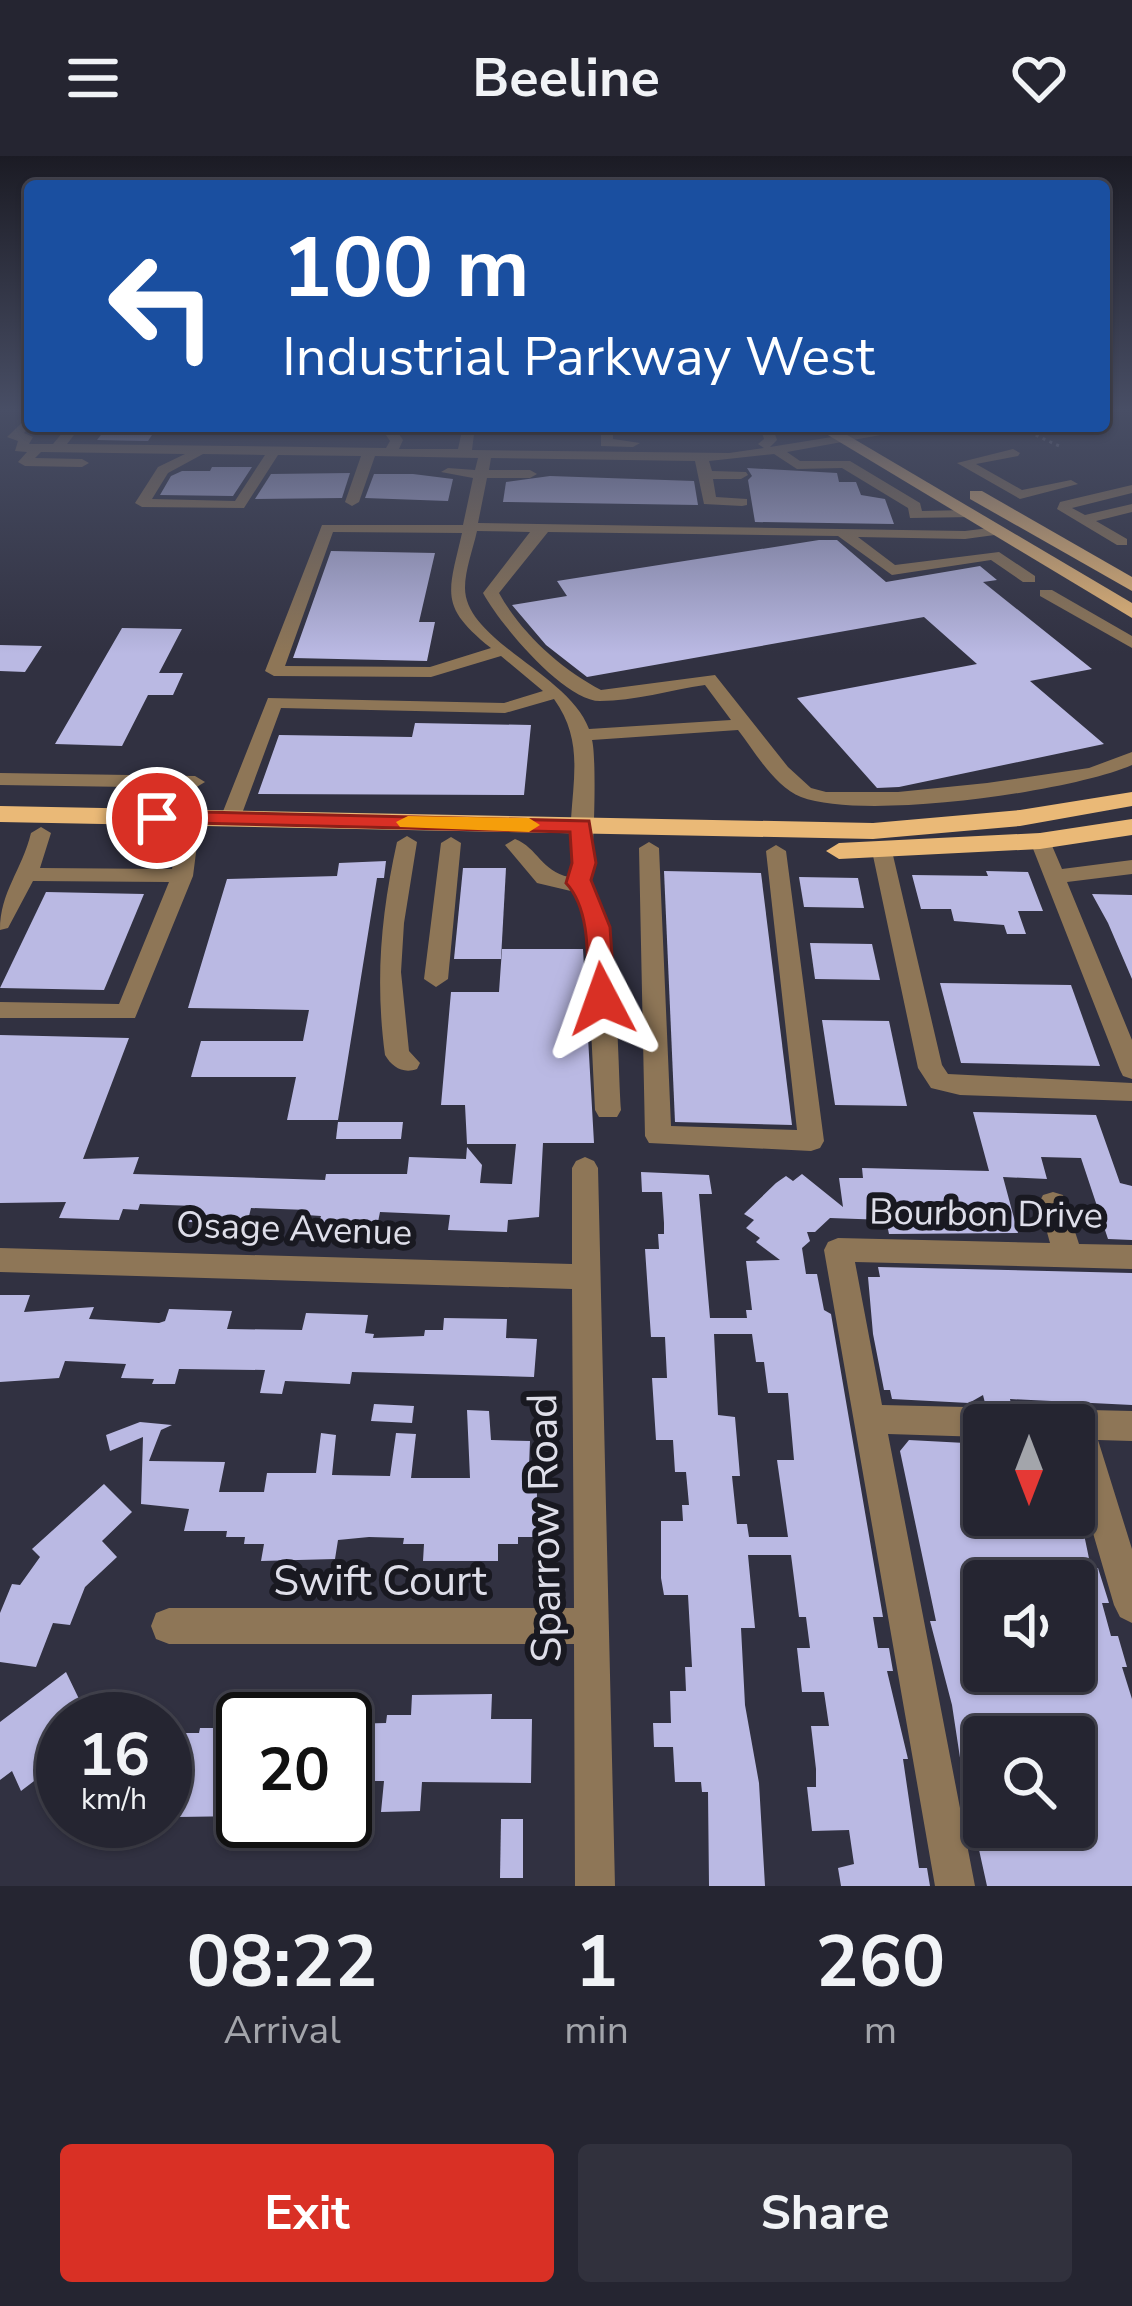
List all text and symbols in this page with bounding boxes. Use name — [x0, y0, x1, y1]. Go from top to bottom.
text: Beeline — [472, 41, 660, 115]
icon: menu — [60, 45, 126, 111]
icon: heart — [1006, 45, 1072, 111]
text: 100 m — [282, 211, 530, 326]
icon: left — [84, 228, 240, 384]
text: Industrial Parkway West — [282, 320, 875, 394]
pin — [106, 767, 208, 869]
icon: arrive — [124, 785, 190, 851]
position arrow — [539, 936, 665, 1062]
street label: Bourbon Drive — [869, 1187, 1103, 1241]
street label: Osage Avenue — [175, 1200, 413, 1258]
street label: Sparrow Road — [514, 1393, 576, 1663]
north arrow — [963, 1404, 1095, 1536]
map controls — [963, 1404, 1095, 1848]
street label: Swift Court — [273, 1553, 487, 1610]
button: sound — [963, 1560, 1095, 1692]
speed limit sign: 20 — [216, 1692, 372, 1848]
text: 16 — [78, 1714, 150, 1796]
button: search — [963, 1716, 1095, 1848]
text: km/h — [81, 1779, 147, 1820]
text: 08:22 — [187, 1913, 377, 2011]
text: 1 — [575, 1913, 618, 2011]
text: 260 — [816, 1913, 945, 2011]
text: Arrival — [223, 2004, 341, 2057]
text: min — [564, 2004, 629, 2057]
text: m — [864, 2004, 897, 2057]
button: Exit — [60, 2144, 554, 2282]
button: Share — [578, 2144, 1072, 2282]

